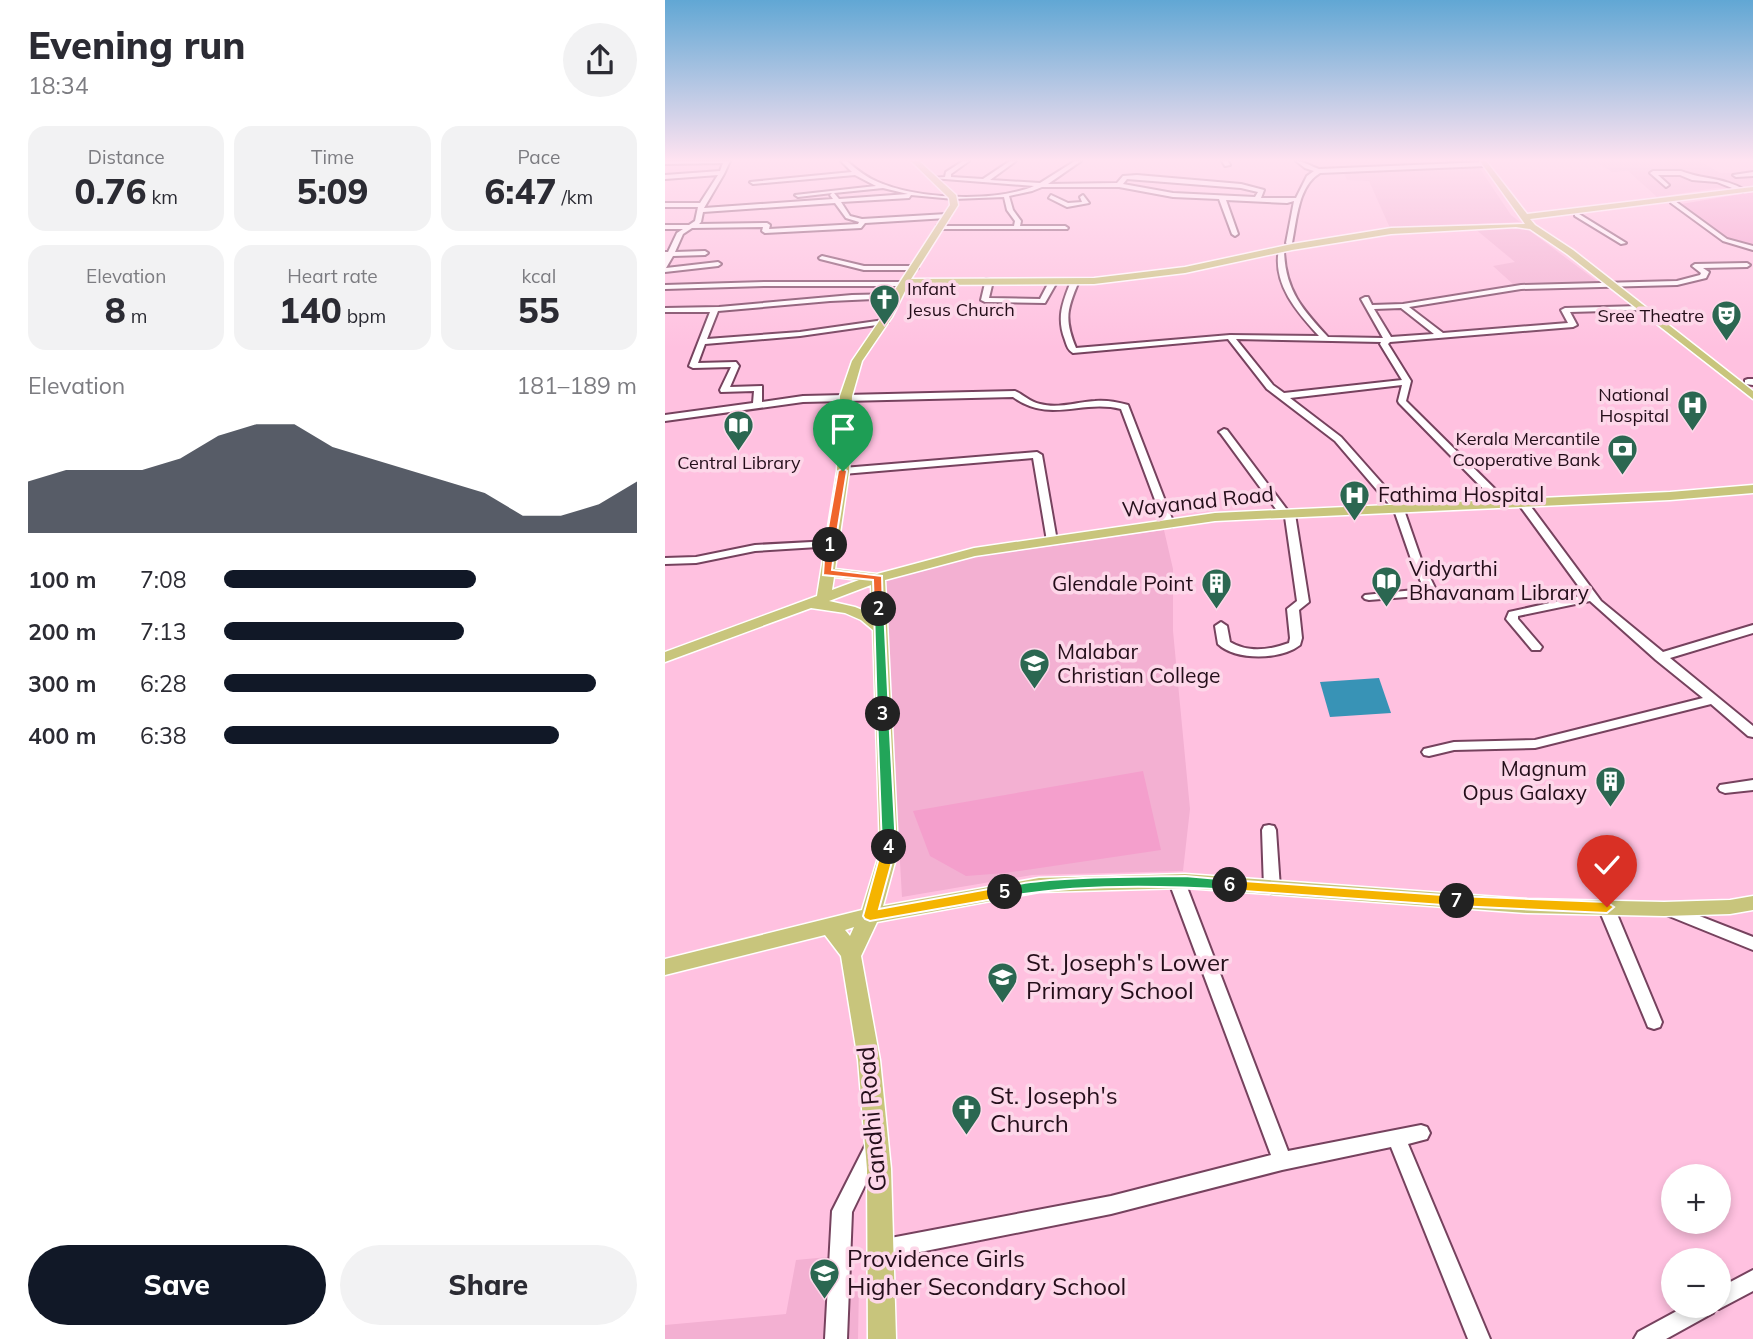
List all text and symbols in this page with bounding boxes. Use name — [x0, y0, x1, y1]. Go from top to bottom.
text: Evening run — [28, 21, 246, 69]
button: share — [563, 23, 637, 97]
text: 18:34 — [28, 71, 88, 100]
text: Distance — [88, 145, 165, 169]
text: Time — [311, 145, 354, 169]
text: Pace — [517, 145, 560, 169]
text: 0.76 — [74, 169, 147, 213]
text: 5:09 — [296, 169, 369, 213]
text: 6:47 — [484, 169, 556, 213]
text: km — [147, 185, 178, 209]
text: /km — [556, 185, 593, 209]
text: Elevation — [86, 264, 166, 288]
text: Heart rate — [287, 264, 378, 288]
text: kcal — [521, 264, 556, 288]
place label: Infant Jesus Church — [907, 277, 1015, 321]
church icon: Infant Jesus Church — [867, 282, 901, 326]
text: 8 — [105, 288, 126, 332]
text: 140 — [279, 288, 342, 332]
text: 55 — [518, 288, 560, 332]
theatre icon: Sree Theatre — [1710, 299, 1744, 343]
text: m — [126, 304, 148, 328]
text: bpm — [342, 304, 386, 328]
place label: Sree Theatre — [1598, 304, 1704, 327]
text: Elevation — [28, 371, 125, 400]
text: 181–189 m — [516, 371, 637, 400]
place label: National Hospital — [1598, 383, 1669, 427]
hospital icon: National Hospital — [1675, 388, 1709, 432]
pin — [813, 399, 873, 471]
library icon: Central Library — [722, 408, 756, 452]
icon: arrive — [824, 410, 862, 448]
place label: Kerala Mercantile Cooperative Bank — [1453, 427, 1601, 471]
bank icon: Kerala Mercantile Cooperative Bank — [1606, 432, 1640, 476]
place label: Central Library — [677, 451, 801, 474]
hospital icon: Fathima Hospital — [1338, 478, 1372, 522]
street label: Wayanad Road — [1121, 480, 1275, 522]
place label: Fathima Hospital — [1378, 481, 1544, 507]
pin: 1 — [813, 528, 847, 562]
text: 1 — [824, 532, 835, 556]
place label: Vidyarthi Bhavanam Library — [1409, 555, 1589, 605]
library icon: Vidyarthi Bhavanam Library — [1369, 564, 1403, 608]
text: 100 m — [28, 565, 96, 594]
text: 7:08 — [140, 565, 187, 594]
building icon: Glendale Point — [1199, 567, 1233, 611]
place label: Glendale Point — [1052, 570, 1193, 596]
pin: 2 — [861, 592, 897, 626]
text: 2 — [873, 596, 884, 620]
text: 200 m — [28, 617, 96, 646]
text: 7:13 — [140, 617, 187, 646]
place label: Malabar Christian College — [1057, 638, 1220, 688]
school or university icon: Malabar Christian College — [1017, 647, 1051, 691]
text: 300 m — [28, 669, 96, 698]
text: 6:28 — [140, 669, 187, 698]
pin: 3 — [865, 696, 900, 732]
text: 3 — [877, 701, 888, 725]
text: 400 m — [28, 721, 96, 750]
text: 6:38 — [140, 721, 187, 750]
place label: Magnum Opus Galaxy — [1462, 755, 1587, 805]
building icon: Magnum Opus Galaxy — [1593, 764, 1627, 808]
pin: 4 — [871, 830, 907, 864]
text: 4 — [883, 834, 894, 858]
pin — [1577, 835, 1637, 907]
icon: check — [1588, 846, 1626, 884]
pin: 6 — [1213, 868, 1247, 903]
text: 6 — [1224, 872, 1235, 896]
pin: 5 — [987, 874, 1023, 910]
text: 5 — [999, 879, 1010, 903]
pin: 7 — [1439, 884, 1475, 918]
text: 7 — [1451, 888, 1462, 912]
place label: St. Joseph's Lower Primary School — [1026, 947, 1229, 1005]
school or university icon: St. Joseph's Lower Primary School — [986, 960, 1020, 1004]
street label: Gandhi Road — [850, 1045, 892, 1193]
place label: St. Joseph's Church — [990, 1080, 1118, 1138]
church icon: St. Joseph's Church — [950, 1093, 984, 1137]
map controls — [1661, 1164, 1731, 1318]
button: + — [1661, 1164, 1731, 1234]
place label: Providence Girls Higher Secondary School — [847, 1243, 1126, 1301]
button: Save — [28, 1245, 326, 1325]
button: Share — [340, 1245, 637, 1325]
button: − — [1661, 1248, 1731, 1318]
school or university icon: Providence Girls Higher Secondary School — [807, 1256, 841, 1300]

